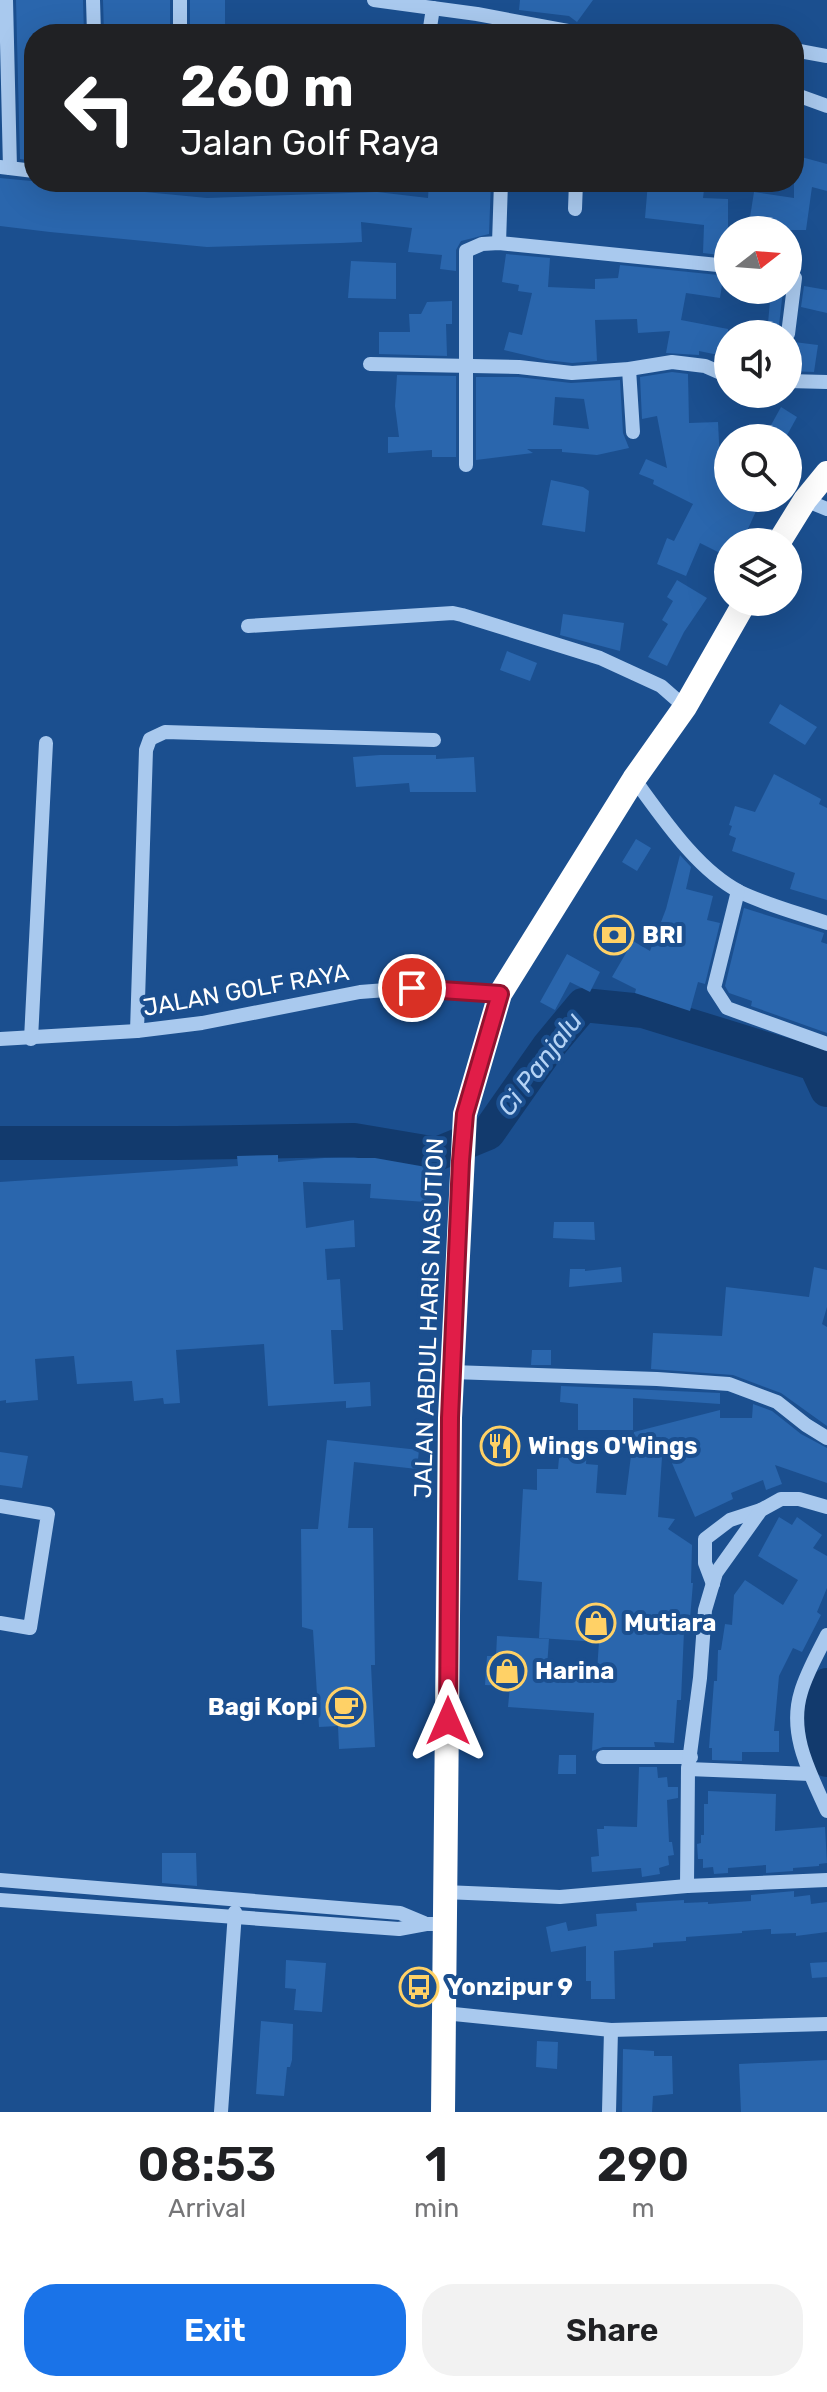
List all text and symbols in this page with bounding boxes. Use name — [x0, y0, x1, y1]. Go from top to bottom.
text: 260 m — [180, 54, 354, 120]
icon: left — [48, 56, 152, 160]
text: Jalan Golf Raya — [180, 121, 440, 164]
north arrow — [714, 216, 802, 304]
map controls — [714, 216, 802, 616]
button: sound — [714, 320, 802, 408]
button: search — [714, 424, 802, 512]
button: layers — [714, 528, 802, 616]
bank icon: BRI — [593, 914, 635, 956]
place label: BRI — [642, 921, 683, 949]
pin — [378, 954, 446, 1022]
street label: JALAN GOLF RAYA — [141, 958, 351, 1022]
icon: arrive — [390, 966, 434, 1010]
water label: Ci Panjalu — [491, 1006, 589, 1122]
street label: JALAN ABDUL HARIS NASUTION — [409, 1137, 449, 1499]
restaurant icon: Wings O'Wings — [479, 1425, 521, 1467]
place label: Wings O'Wings — [528, 1432, 698, 1460]
shop icon: Mutiara — [575, 1602, 617, 1644]
place label: Mutiara — [624, 1609, 716, 1637]
shop icon: Harina — [486, 1650, 528, 1692]
place label: Harina — [535, 1657, 614, 1685]
position arrow — [406, 1679, 490, 1763]
cafe icon: Bagi Kopi — [325, 1686, 367, 1728]
place label: Bagi Kopi — [208, 1693, 318, 1721]
bus stop icon: Yonzipur 9 — [398, 1966, 440, 2008]
place label: Yonzipur 9 — [447, 1973, 573, 2001]
text: 08:53 — [138, 2136, 276, 2193]
text: 1 — [425, 2136, 448, 2193]
text: 290 — [597, 2136, 689, 2193]
text: Arrival — [168, 2193, 246, 2224]
text: min — [414, 2193, 459, 2224]
text: m — [632, 2193, 655, 2224]
button: Exit — [24, 2284, 406, 2376]
button: Share — [422, 2284, 803, 2376]

